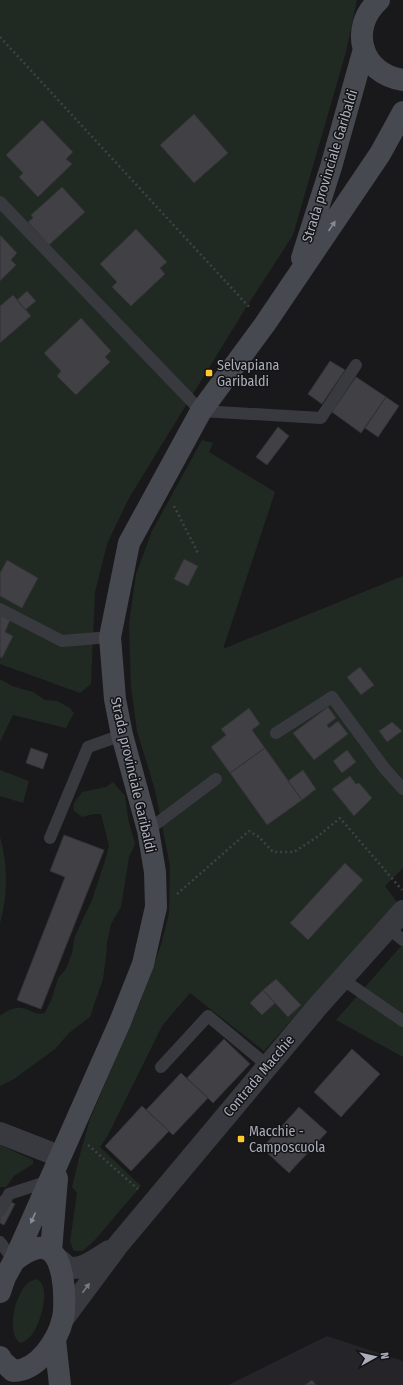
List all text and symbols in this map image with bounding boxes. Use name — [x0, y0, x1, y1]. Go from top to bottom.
street label: Strada provinciale Garibaldi — [299, 88, 361, 244]
one-way arrow — [328, 221, 336, 231]
place label: Selvapiana Garibaldi — [217, 357, 280, 390]
marker: Selvapiana Garibaldi — [204, 368, 214, 378]
street label: Strada provinciale Garibaldi — [107, 696, 159, 854]
street label: Contrada Macchie — [220, 1032, 298, 1120]
place label: Macchie - Camposcuola — [249, 1123, 326, 1156]
marker: Macchie - Camposcuola — [236, 1134, 246, 1144]
one-way arrow — [30, 1212, 36, 1224]
one-way arrow — [82, 1282, 90, 1293]
north arrow — [355, 1337, 395, 1377]
text: N — [378, 1352, 391, 1360]

